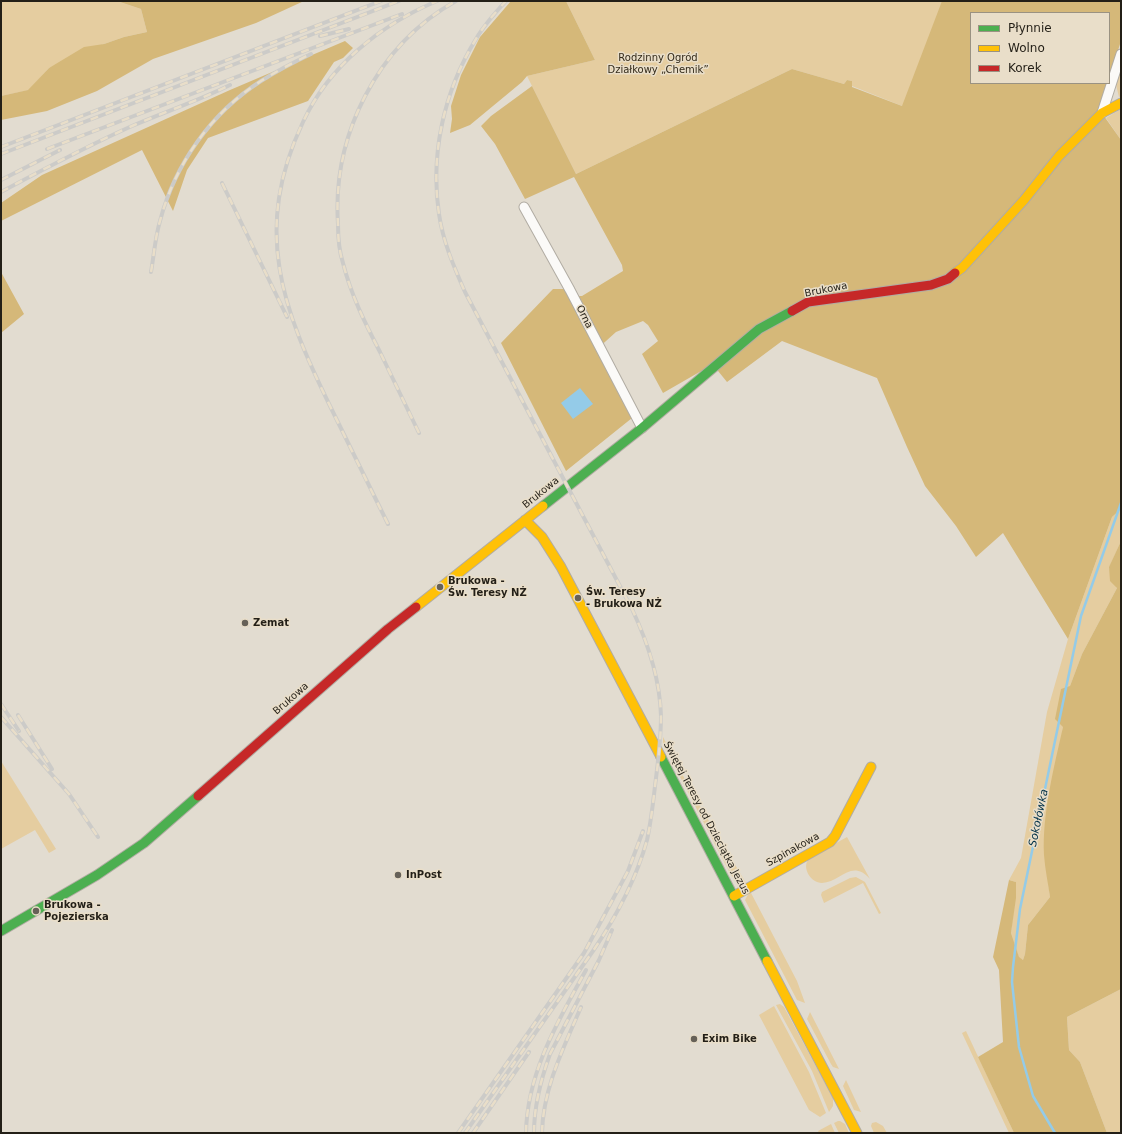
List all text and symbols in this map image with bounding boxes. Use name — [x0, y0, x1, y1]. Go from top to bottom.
legend — [970, 12, 1110, 84]
text: Płynnie — [1008, 21, 1052, 35]
text: Wolno — [1008, 41, 1045, 55]
park label: Rodzinny Ogród Działkowy „Chemik” — [607, 52, 709, 76]
text: Korek — [1008, 61, 1042, 75]
street label: Brukowa — [804, 280, 848, 300]
street label: Orna — [573, 303, 595, 331]
street label: Brukowa — [520, 475, 562, 511]
place label: Brukowa - Św. Teresy NŻ — [448, 575, 527, 598]
marker: Brukowa - Św. Teresy NŻ — [435, 582, 445, 592]
place label: Św. Teresy - Brukowa NŻ — [586, 586, 662, 610]
marker: Św. Teresy - Brukowa NŻ — [573, 593, 583, 603]
place label: Zemat — [253, 617, 289, 629]
marker: Zemat — [240, 618, 250, 628]
street label: Brukowa — [271, 680, 311, 718]
street label: Świętej Teresy od Dzieciątka Jezus — [661, 740, 751, 896]
water label: Sokołówka — [1026, 788, 1052, 848]
street label: Szpinakowa — [764, 830, 822, 870]
place label: InPost — [406, 869, 442, 881]
marker: InPost — [393, 870, 403, 880]
place label: Brukowa - Pojezierska — [44, 899, 109, 922]
marker: Brukowa - Pojezierska — [31, 906, 41, 916]
place label: Exim Bike — [702, 1033, 757, 1045]
marker: Exim Bike — [689, 1034, 699, 1044]

